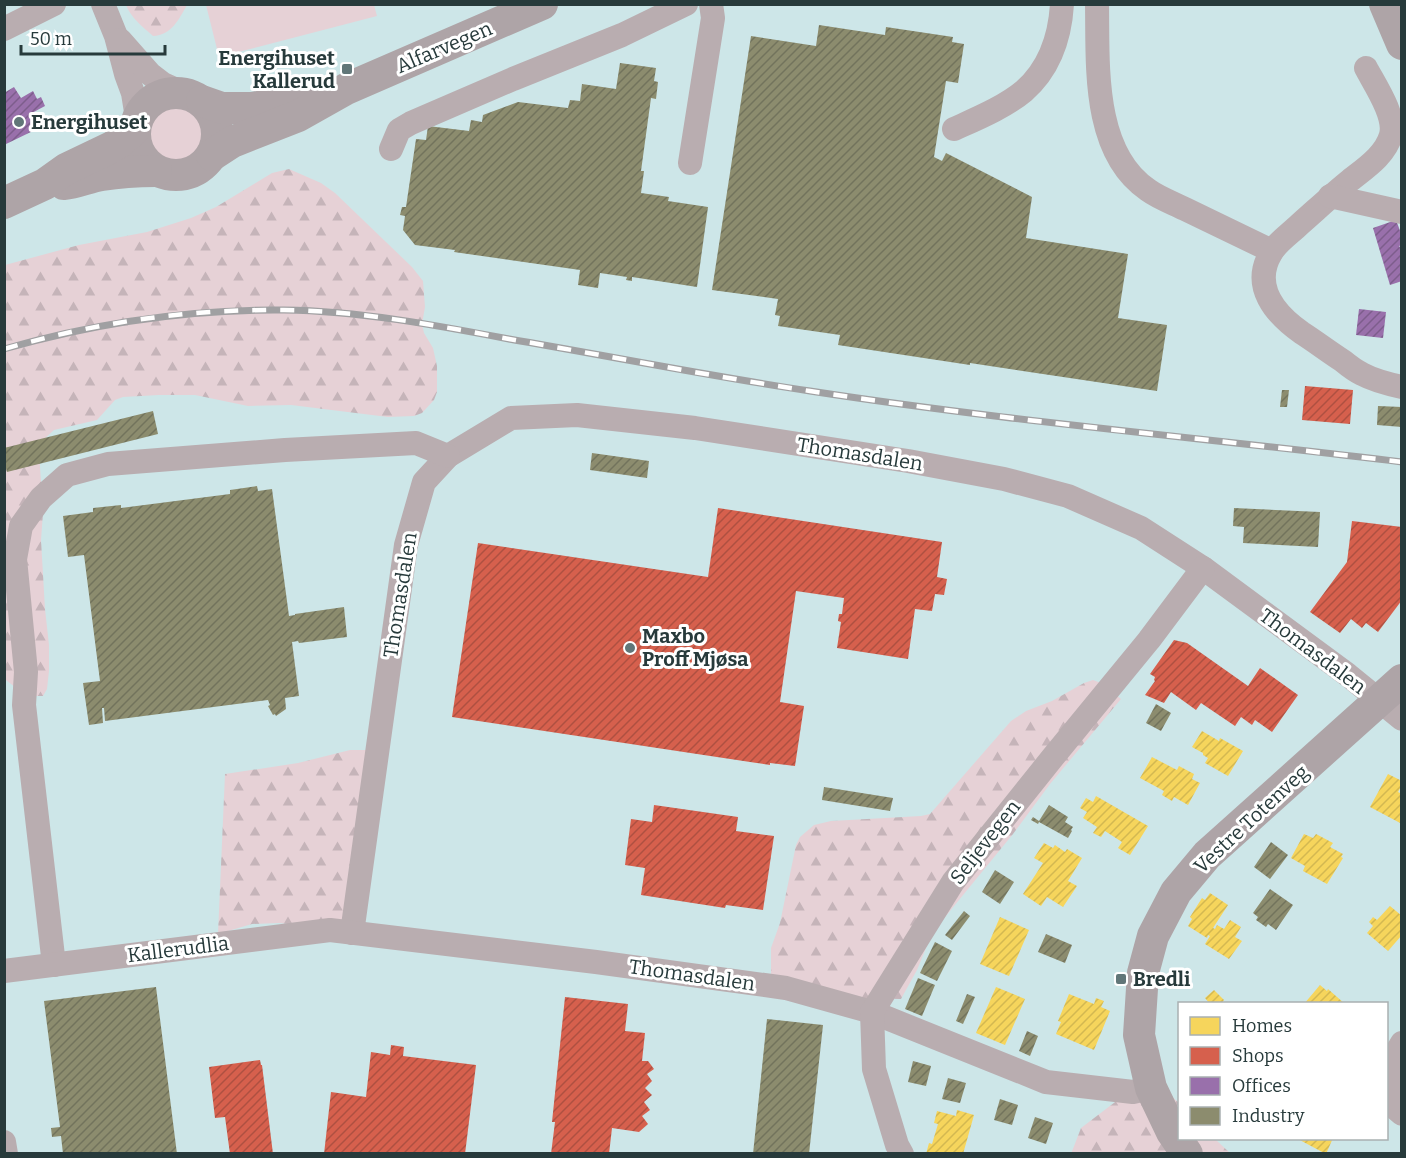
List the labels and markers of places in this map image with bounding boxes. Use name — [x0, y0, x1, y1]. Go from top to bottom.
place label: Energihuset Kallerud — [218, 46, 335, 93]
marker: Energihuset Kallerud — [340, 62, 354, 76]
place label: Energihuset — [31, 110, 148, 134]
marker: Energihuset — [12, 115, 26, 129]
place label: Maxbo Proff Mjøsa — [642, 624, 749, 671]
marker: Maxbo Proff Mjøsa — [623, 641, 637, 655]
place label: Bredli — [1133, 967, 1191, 991]
marker: Bredli — [1114, 972, 1128, 986]

